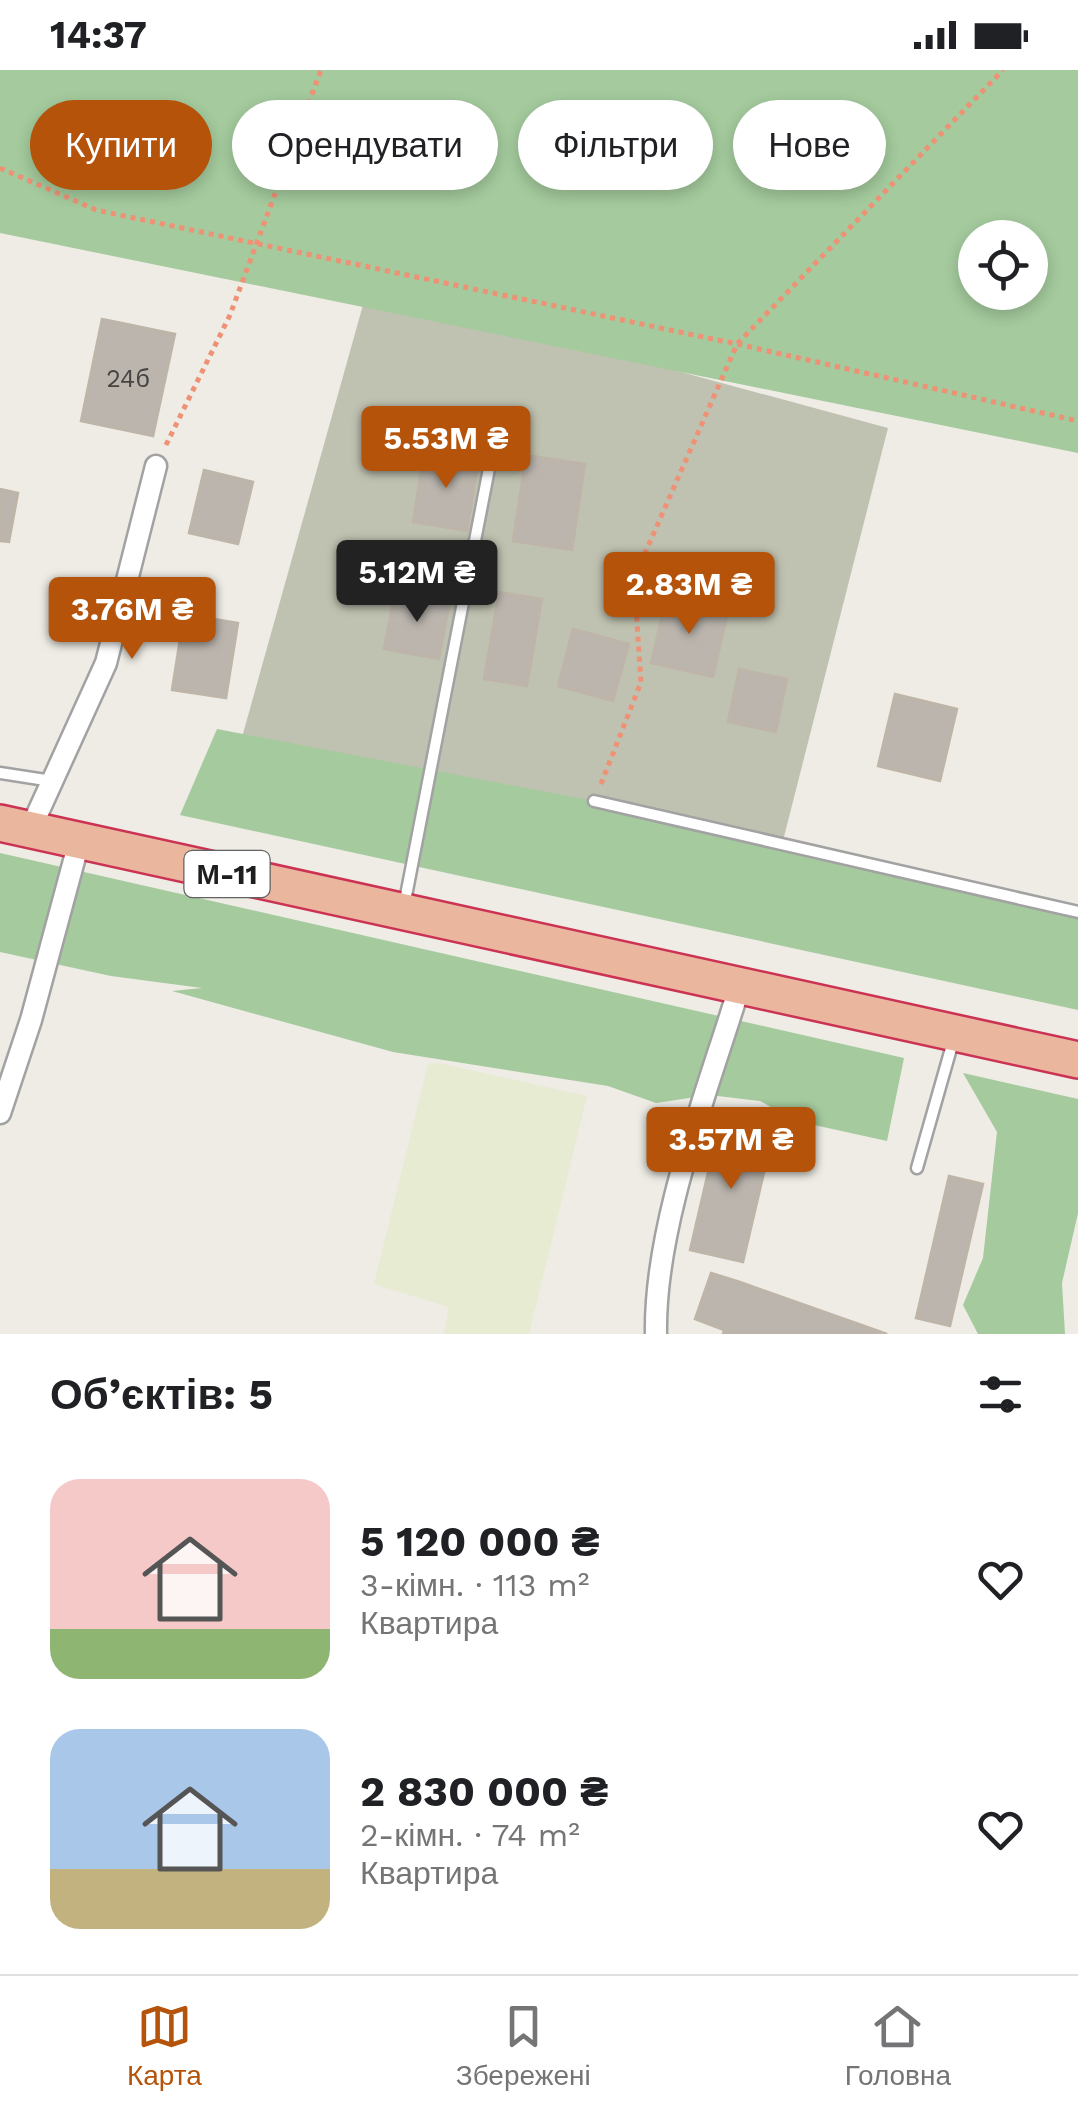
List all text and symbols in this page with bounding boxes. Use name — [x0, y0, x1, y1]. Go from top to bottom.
text: 14:37 — [50, 13, 147, 57]
chip: Купити — [30, 100, 212, 190]
chip: Орендувати — [232, 100, 498, 190]
chip: Фільтри — [518, 100, 713, 190]
chip: Нове — [733, 100, 886, 190]
map controls — [958, 220, 1048, 310]
button: locate — [958, 220, 1048, 310]
house number: 24б — [106, 364, 150, 393]
pin: 5.53M ₴ — [354, 406, 538, 491]
text: 5.53M ₴ — [383, 419, 509, 457]
pin: 5.12M ₴ — [325, 540, 509, 625]
pin: 2.83M ₴ — [597, 552, 781, 637]
text: 5.12M ₴ — [358, 553, 476, 591]
text: 2.83M ₴ — [626, 565, 752, 603]
pin: 3.76M ₴ — [40, 577, 224, 662]
text: 3.76M ₴ — [71, 590, 193, 628]
road number: М-11 — [184, 851, 270, 897]
pin: 3.57M ₴ — [639, 1107, 823, 1192]
text: 3.57M ₴ — [668, 1120, 794, 1158]
icon: filters — [973, 1367, 1028, 1422]
text: Об’єктів: 5 — [50, 1370, 273, 1419]
text: 5 120 000 ₴ — [360, 1517, 600, 1566]
icon: home — [130, 1519, 250, 1639]
icon: heart — [973, 1552, 1028, 1607]
text: 3-кімн. · 113 m² — [360, 1566, 589, 1604]
text: Квартира — [360, 1604, 498, 1642]
text: 2 830 000 ₴ — [360, 1767, 608, 1816]
icon: home — [130, 1769, 250, 1889]
icon: heart — [973, 1802, 1028, 1857]
text: 2-кімн. · 74 m² — [360, 1816, 580, 1854]
text: Квартира — [360, 1854, 498, 1892]
tab: Карта — [127, 1999, 202, 2092]
tab: Збережені — [456, 1999, 591, 2092]
tab: Головна — [845, 1999, 951, 2092]

